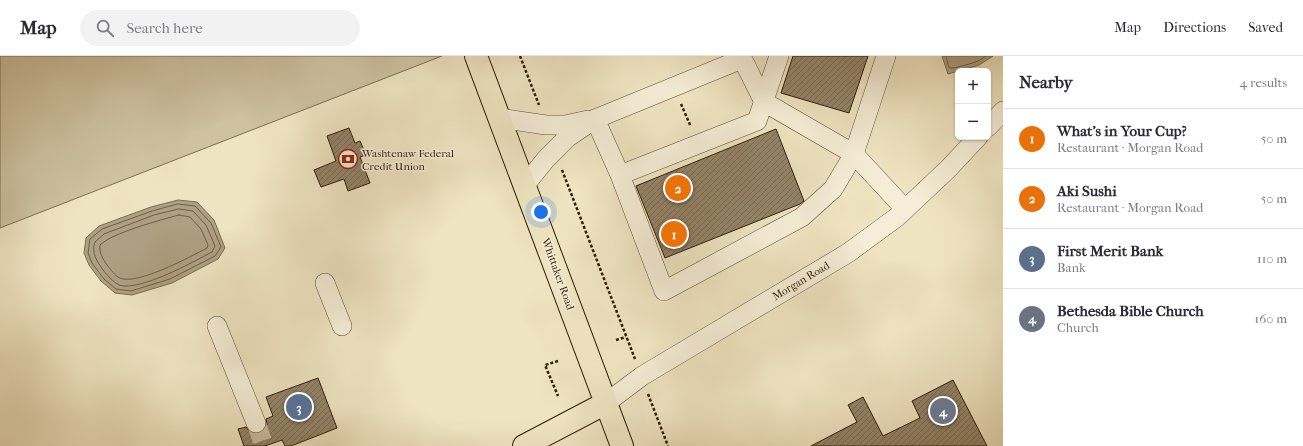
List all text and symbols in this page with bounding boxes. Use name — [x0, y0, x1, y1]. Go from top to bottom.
search box — [80, 10, 360, 46]
text: Map — [20, 17, 56, 39]
icon: search — [94, 17, 116, 39]
text: Search here — [126, 19, 203, 37]
text: Map — [1114, 19, 1141, 36]
text: Directions — [1163, 19, 1226, 36]
text: Saved — [1248, 19, 1283, 36]
map controls — [955, 68, 991, 140]
button: + — [955, 68, 991, 104]
text: Nearby — [1019, 72, 1073, 92]
text: 4 results — [1240, 75, 1287, 90]
button: − — [955, 104, 991, 140]
text: What's in Your Cup? — [1057, 122, 1187, 140]
text: 1 — [1030, 131, 1034, 146]
text: 50 m — [1261, 131, 1287, 146]
text: Restaurant · Morgan Road — [1057, 140, 1203, 155]
place label: Washtenaw Federal Credit Union — [361, 147, 454, 173]
bank icon: Washtenaw Federal Credit Union — [337, 148, 359, 170]
pin: 2 — [665, 173, 691, 203]
text: Aki Sushi — [1057, 182, 1117, 200]
text: 2 — [1029, 191, 1035, 206]
text: 50 m — [1261, 191, 1287, 206]
text: Restaurant · Morgan Road — [1057, 200, 1203, 215]
your location — [531, 202, 551, 222]
pin: 1 — [661, 219, 687, 249]
street label: Whittaker Road — [539, 235, 577, 313]
text: First Merit Bank — [1057, 242, 1163, 260]
text: 3 — [1029, 251, 1035, 266]
text: 110 m — [1257, 251, 1287, 266]
street label: Morgan Road — [770, 258, 833, 303]
text: Bank — [1057, 260, 1086, 275]
text: Bethesda Bible Church — [1057, 302, 1204, 320]
text: 4 — [1028, 311, 1036, 326]
text: 160 m — [1255, 311, 1287, 326]
text: Church — [1057, 320, 1099, 335]
pin: 3 — [286, 392, 312, 422]
pin: 4 — [930, 396, 956, 426]

